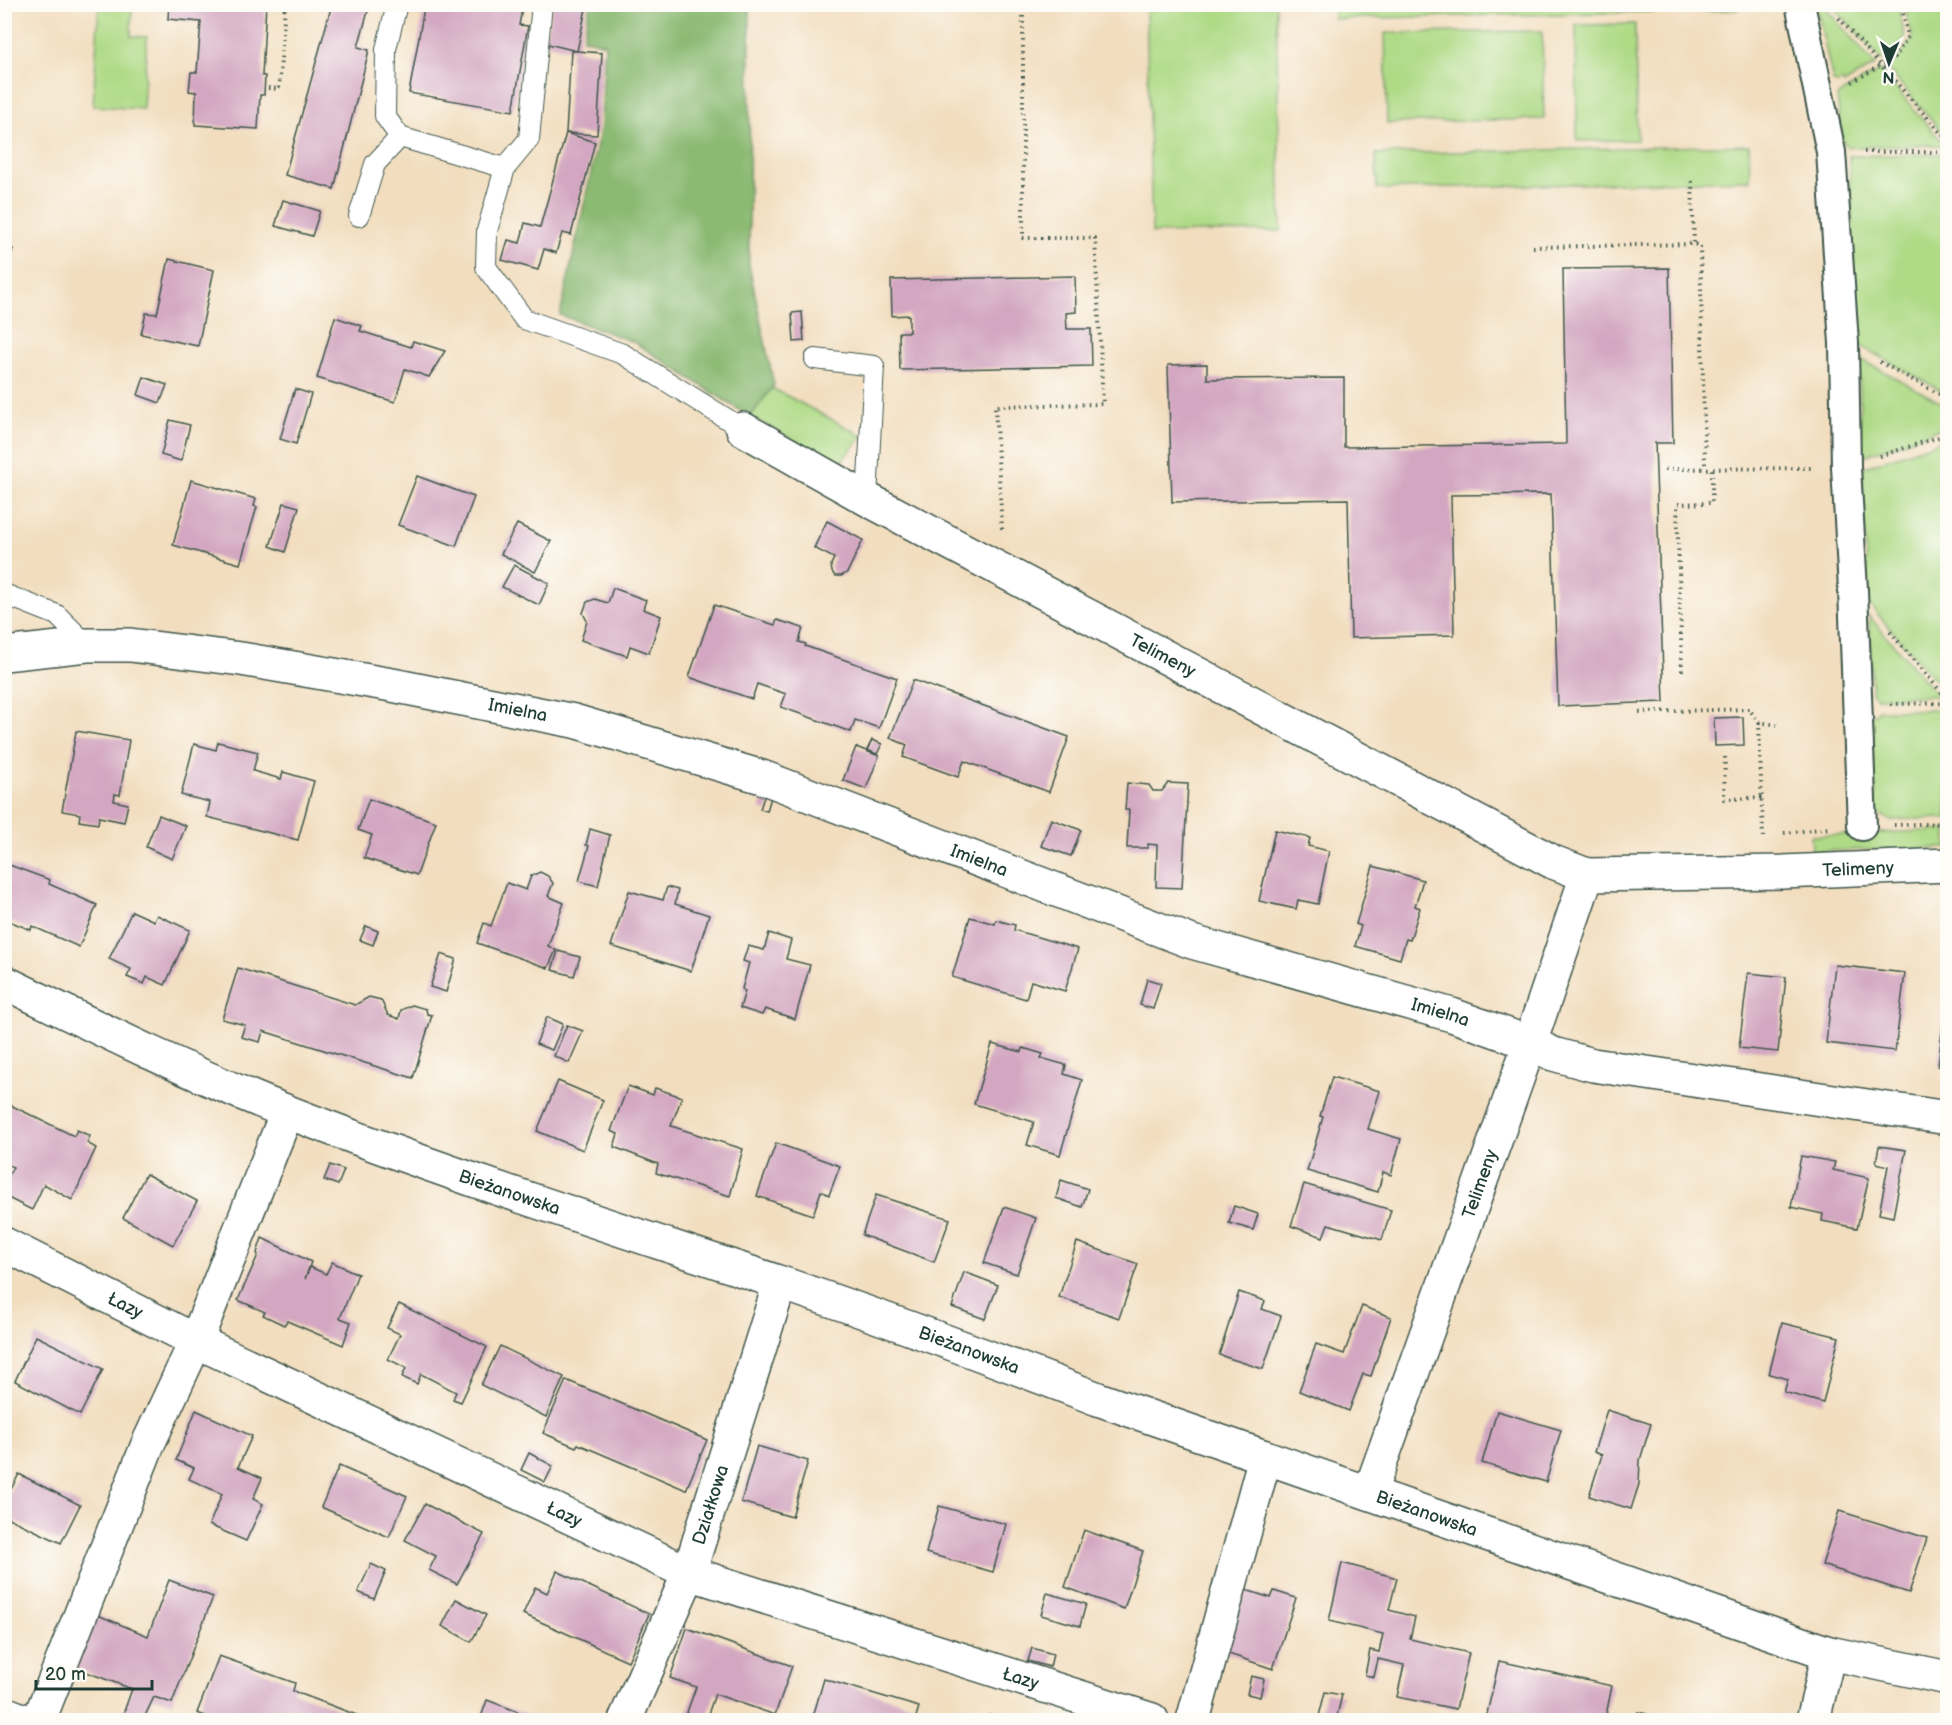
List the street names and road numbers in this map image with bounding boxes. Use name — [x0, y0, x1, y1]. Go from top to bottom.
street label: Telimeny — [1126, 630, 1200, 682]
street label: Imielna — [487, 694, 549, 727]
street label: Imielna — [947, 840, 1011, 881]
street label: Telimeny — [1822, 857, 1895, 881]
street label: Imielna — [1409, 994, 1472, 1031]
street label: Telimeny — [1458, 1146, 1502, 1221]
street label: Bieżanowska — [456, 1166, 563, 1220]
street label: Łazy — [104, 1288, 147, 1324]
street label: Bieżanowska — [916, 1322, 1022, 1379]
street label: Działkowa — [689, 1462, 733, 1547]
street label: Bieżanowska — [1373, 1486, 1480, 1541]
street label: Łazy — [543, 1497, 586, 1532]
street label: Łazy — [1000, 1663, 1042, 1695]

